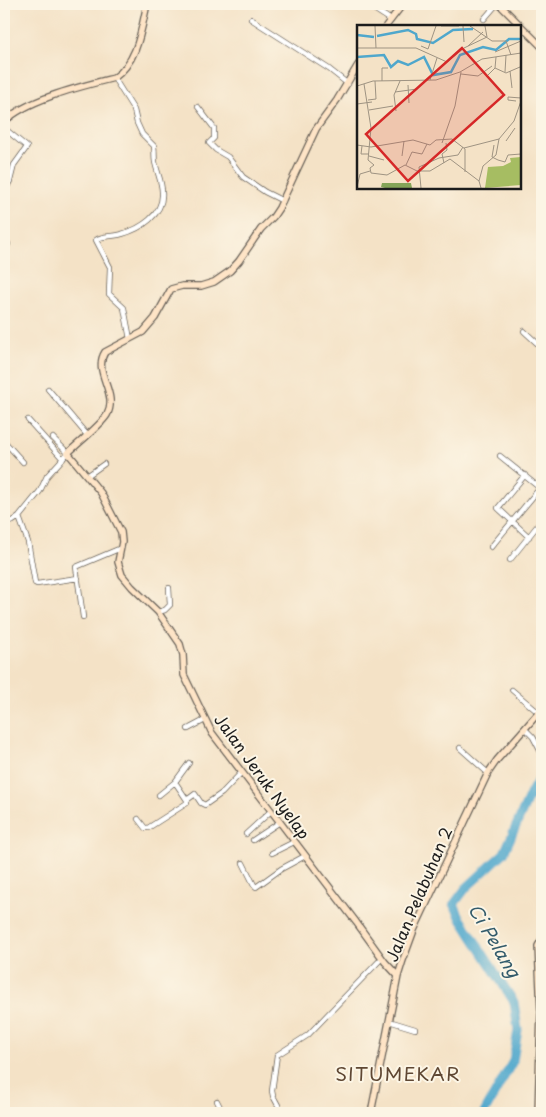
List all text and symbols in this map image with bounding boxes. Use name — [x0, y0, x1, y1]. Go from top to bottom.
inset map — [357, 25, 521, 189]
street label: Jalan Jeruk Nyelap — [209, 708, 317, 844]
street label: Jalan Pelabuhan 2 — [379, 823, 457, 965]
water label: Ci Pelang — [462, 898, 529, 984]
district label: SITUMEKAR — [335, 1059, 461, 1087]

